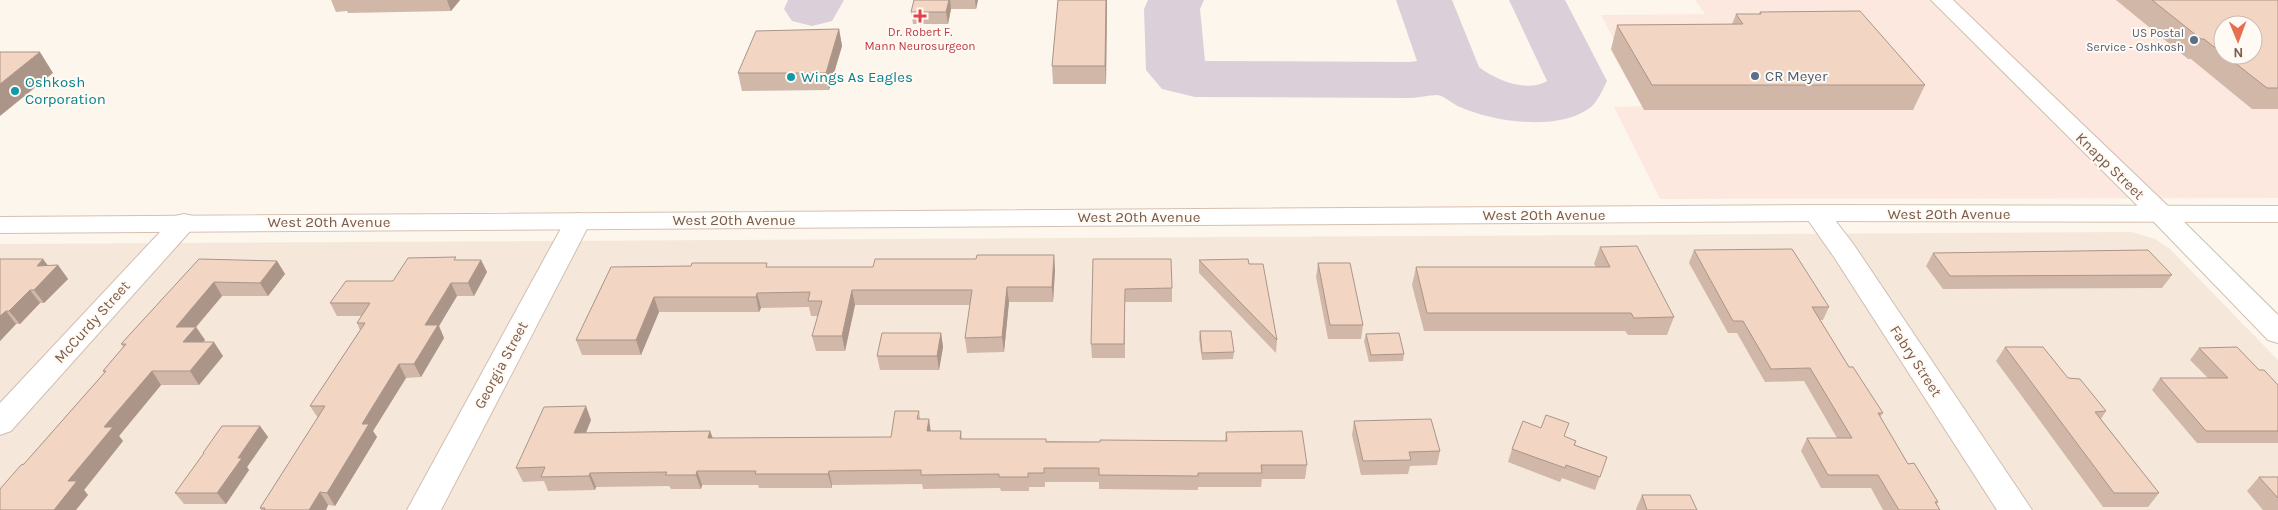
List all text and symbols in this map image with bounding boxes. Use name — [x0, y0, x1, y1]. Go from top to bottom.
marker: Dr. Robert F. Mann Neurosurgeon — [913, 9, 927, 23]
north arrow — [2213, 15, 2263, 65]
place label: Dr. Robert F. Mann Neurosurgeon — [864, 25, 976, 53]
place label: US Postal Service - Oshkosh — [2086, 26, 2184, 54]
marker: US Postal Service - Oshkosh — [2188, 34, 2200, 46]
text: N — [2233, 44, 2243, 61]
place label: CR Meyer — [1765, 67, 1828, 85]
place label: Wings As Eagles — [801, 68, 913, 86]
marker: CR Meyer — [1749, 70, 1761, 82]
marker: Wings As Eagles — [785, 71, 797, 83]
place label: Oshkosh Corporation — [25, 73, 106, 108]
marker: Oshkosh Corporation — [9, 85, 21, 97]
street label: Knapp Street — [2072, 129, 2148, 204]
street label: West 20th Avenue — [1888, 205, 2010, 223]
street label: West 20th Avenue — [1483, 206, 1605, 224]
street label: West 20th Avenue — [1078, 208, 1200, 226]
street label: West 20th Avenue — [673, 211, 795, 229]
street label: West 20th Avenue — [268, 213, 390, 231]
street label: McCurdy Street — [50, 277, 134, 367]
street label: Georgia Street — [470, 318, 532, 412]
street label: Fabry Street — [1886, 322, 1946, 400]

